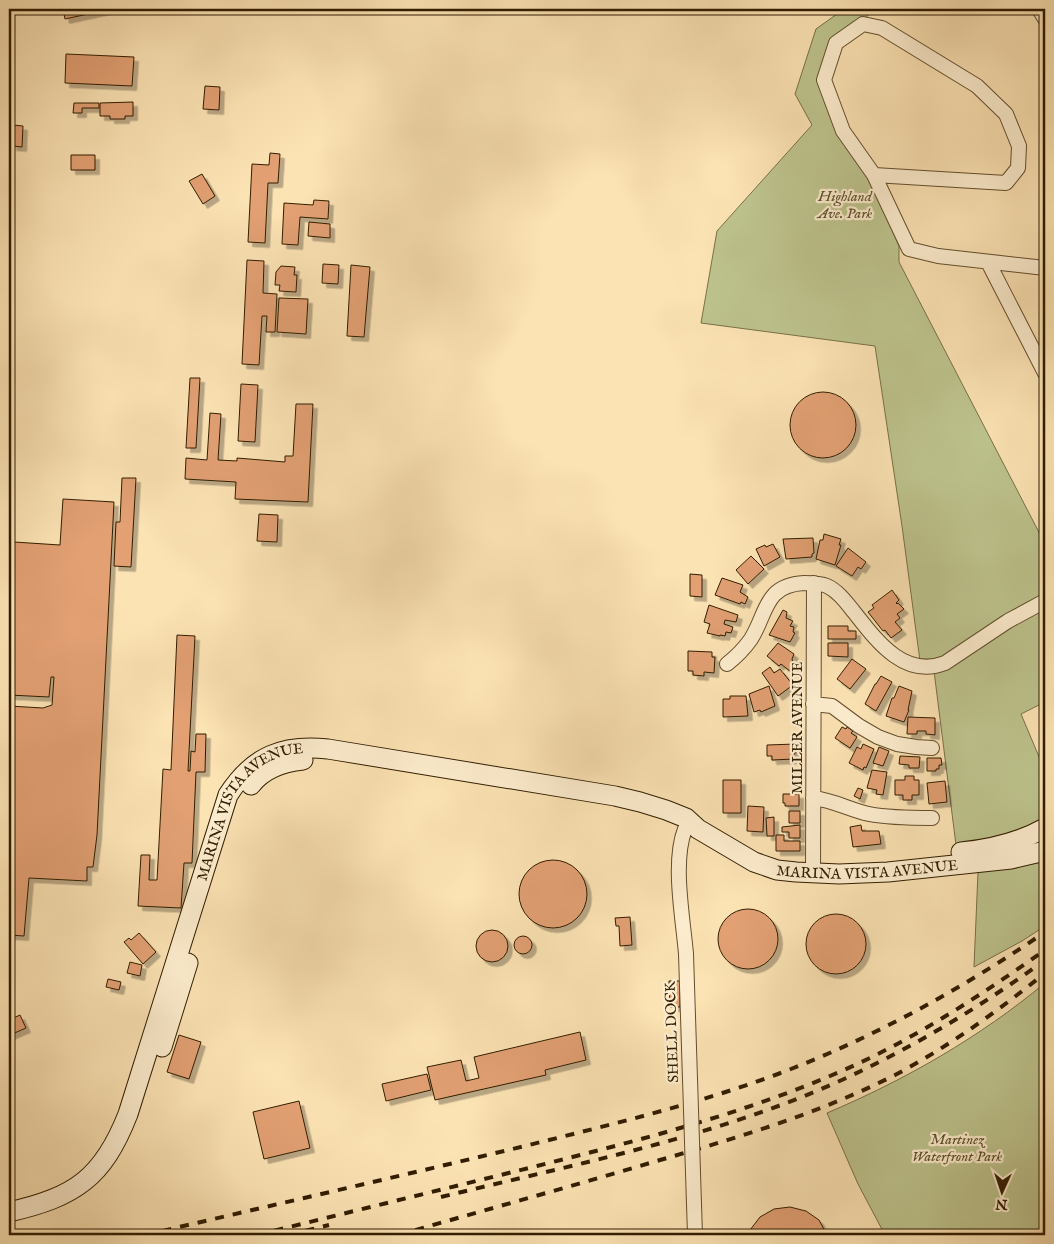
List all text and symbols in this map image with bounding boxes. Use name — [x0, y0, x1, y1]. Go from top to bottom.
park label: Highland Ave. Park — [816, 187, 873, 223]
street label: MILLER AVENUE — [788, 662, 807, 794]
street label: MARINA VISTA AVENUE — [192, 739, 304, 883]
street label: MARINA VISTA AVENUE — [775, 855, 959, 884]
street label: SHELL DOCK — [661, 981, 683, 1083]
park label: Martinez Waterfront Park — [912, 1130, 1002, 1166]
north arrow — [976, 1166, 1026, 1216]
text: N — [995, 1195, 1009, 1213]

